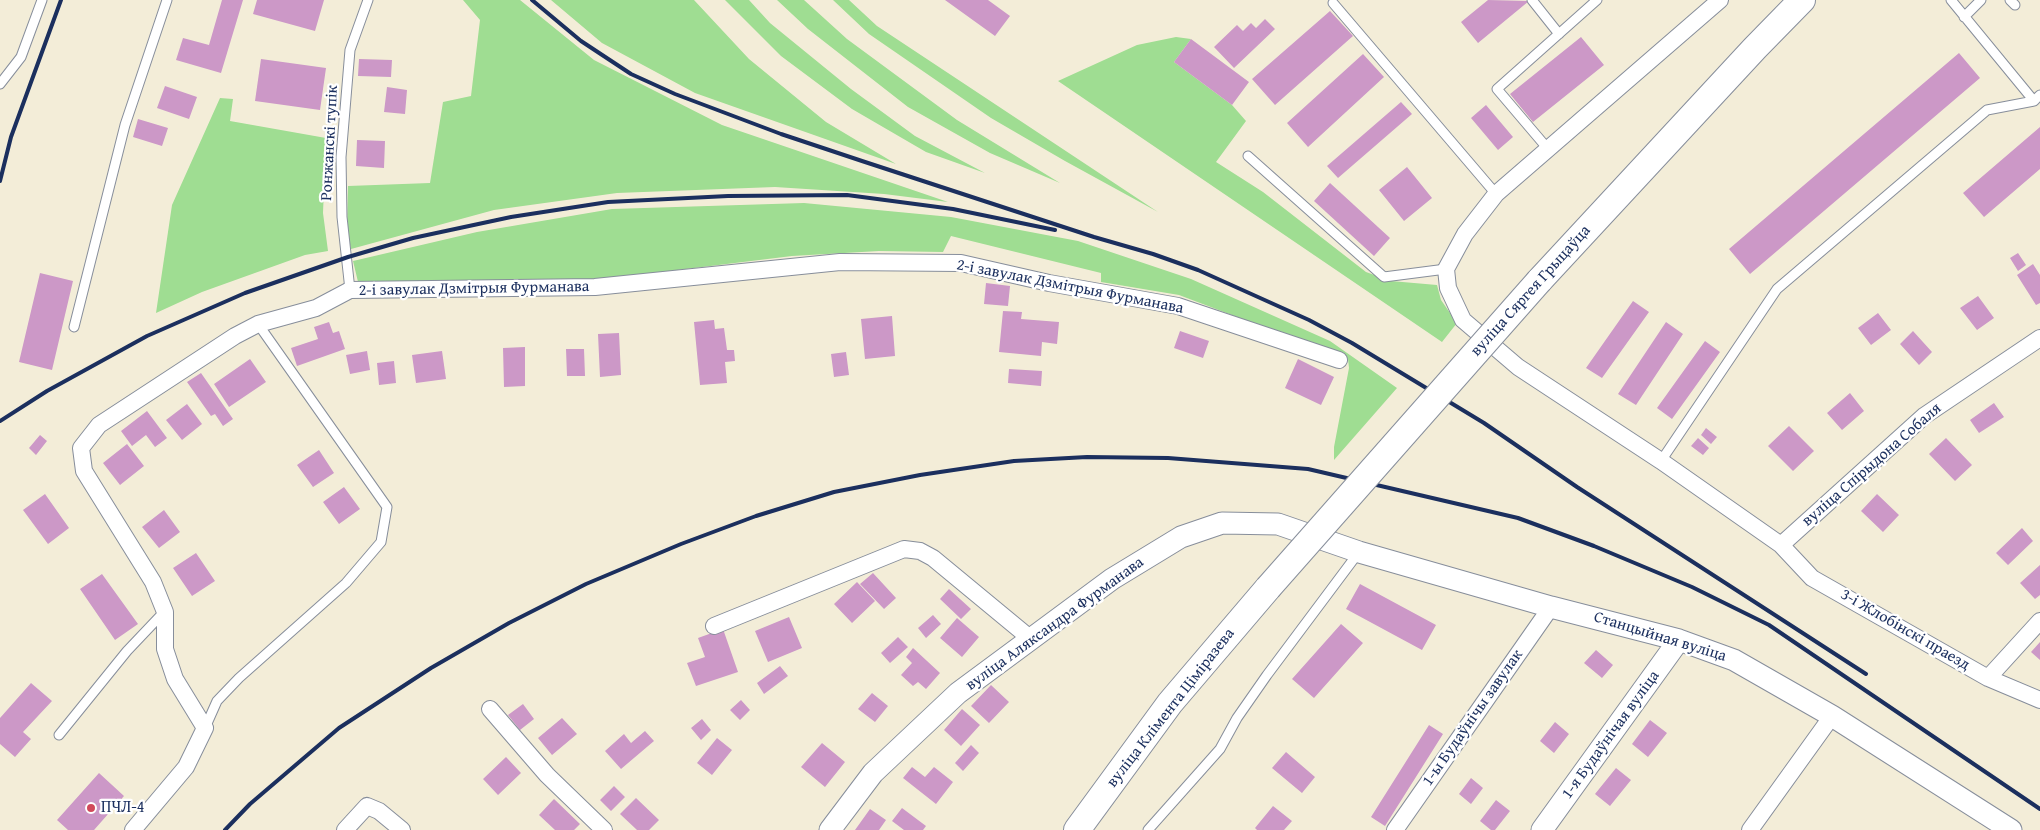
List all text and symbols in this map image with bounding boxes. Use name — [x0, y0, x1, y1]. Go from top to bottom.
street label: Ронжанскі тупік — [317, 85, 343, 201]
street label: вуліца Сяргея Грыцаўца — [1467, 221, 1595, 361]
street label: 2-і завулак Дзмітрыя Фурманава — [955, 256, 1185, 318]
street label: 2-і завулак Дзмітрыя Фурманава — [358, 277, 590, 301]
street label: вуліца Спірыдона Собаля — [1798, 399, 1946, 531]
street label: вуліца Аляксандра Фурманава — [962, 553, 1148, 695]
street label: 3-і Жлобінскі праезд — [1837, 585, 1973, 675]
street label: Станцыйная вуліца — [1591, 608, 1729, 666]
street label: вуліца Клімента Ціміразева — [1103, 625, 1239, 791]
street label: 1-ы Будаўнічы завулак — [1419, 646, 1527, 790]
street label: 1-я Будаўнічая вуліца — [1558, 667, 1664, 803]
place label: ПЧЛ-4 — [101, 798, 144, 818]
marker: ПЧЛ-4 — [85, 802, 97, 814]

